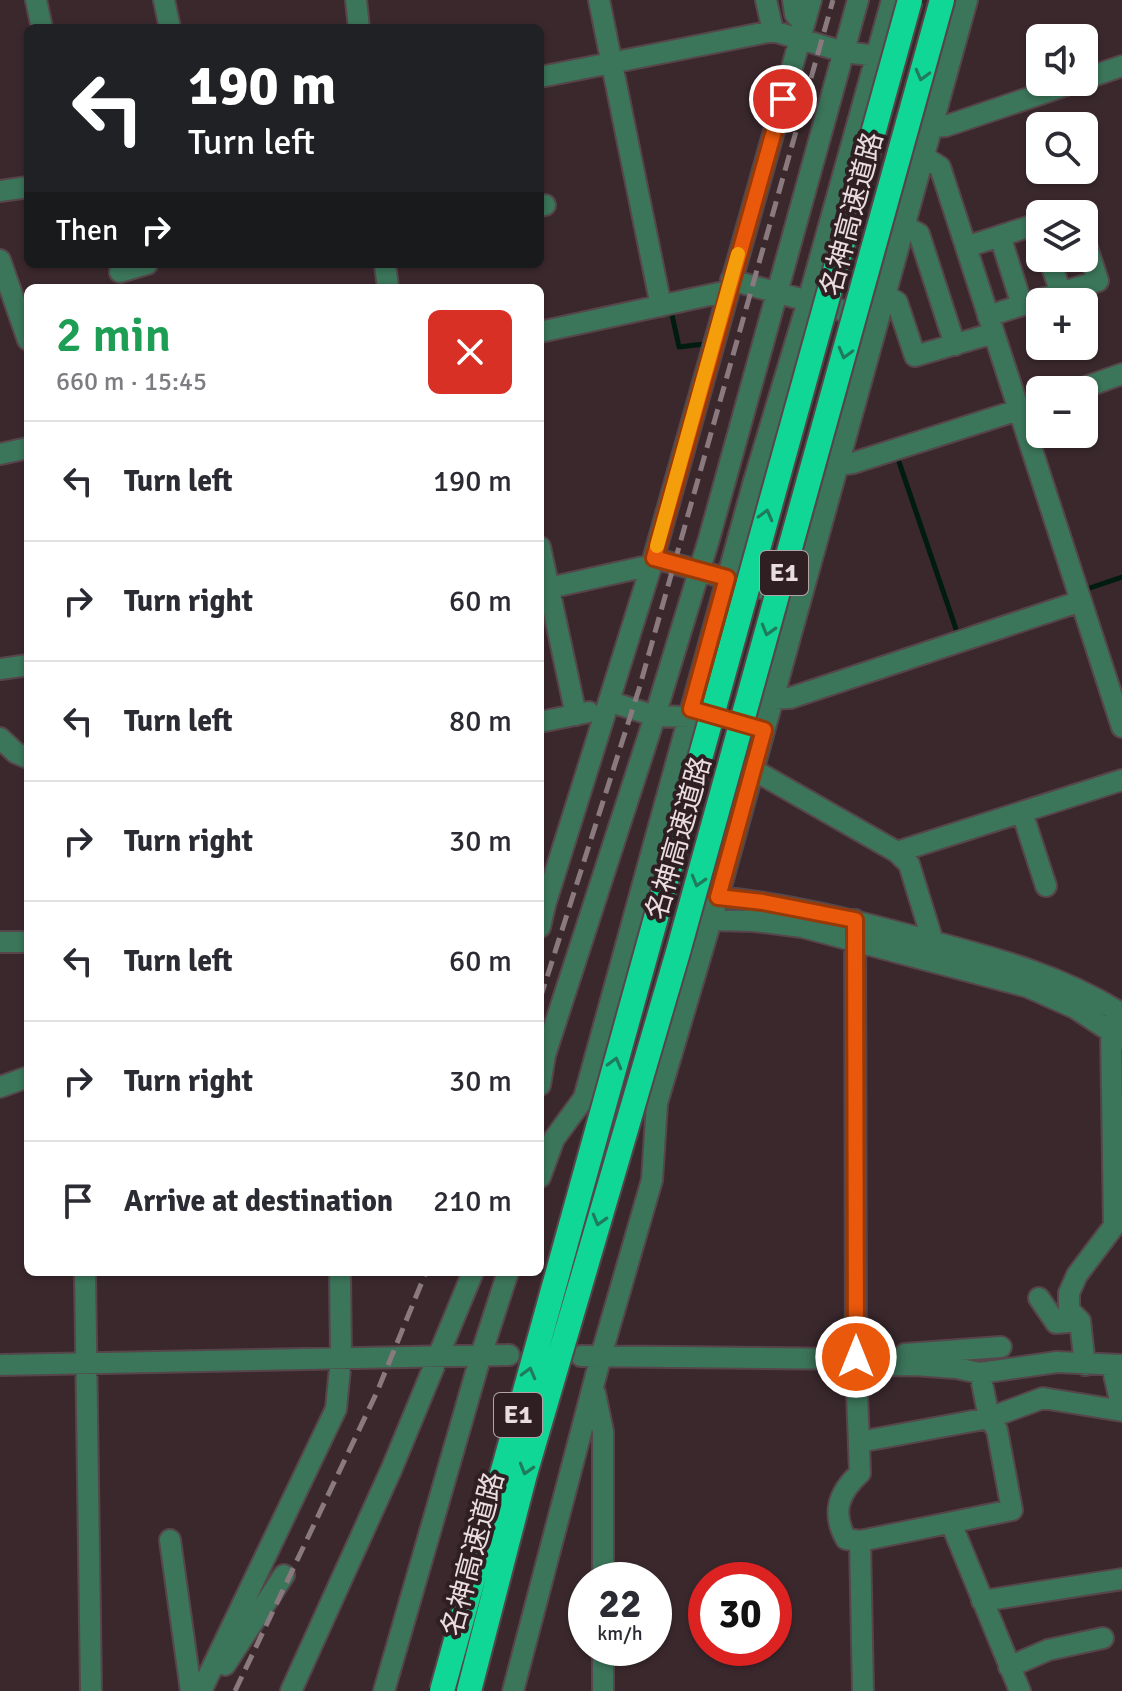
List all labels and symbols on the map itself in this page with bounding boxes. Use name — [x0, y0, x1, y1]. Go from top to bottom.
pin — [749, 65, 817, 133]
one-way arrow — [914, 68, 931, 82]
street label: 名神高速道路 — [814, 128, 890, 300]
one-way arrow — [838, 345, 854, 359]
one-way arrow — [756, 509, 773, 523]
road number: E1 — [760, 551, 808, 595]
one-way arrow — [761, 623, 777, 637]
street label: 名神高速道路 — [640, 753, 718, 923]
one-way arrow — [691, 873, 707, 887]
one-way arrow — [606, 1056, 622, 1070]
one-way arrow — [592, 1212, 608, 1226]
position arrow — [814, 1315, 898, 1399]
one-way arrow — [520, 1366, 537, 1380]
road number: E1 — [494, 1393, 542, 1437]
one-way arrow — [519, 1462, 535, 1476]
street label: 名神高速道路 — [435, 1468, 511, 1640]
speed limit sign: 30 — [688, 1562, 792, 1666]

